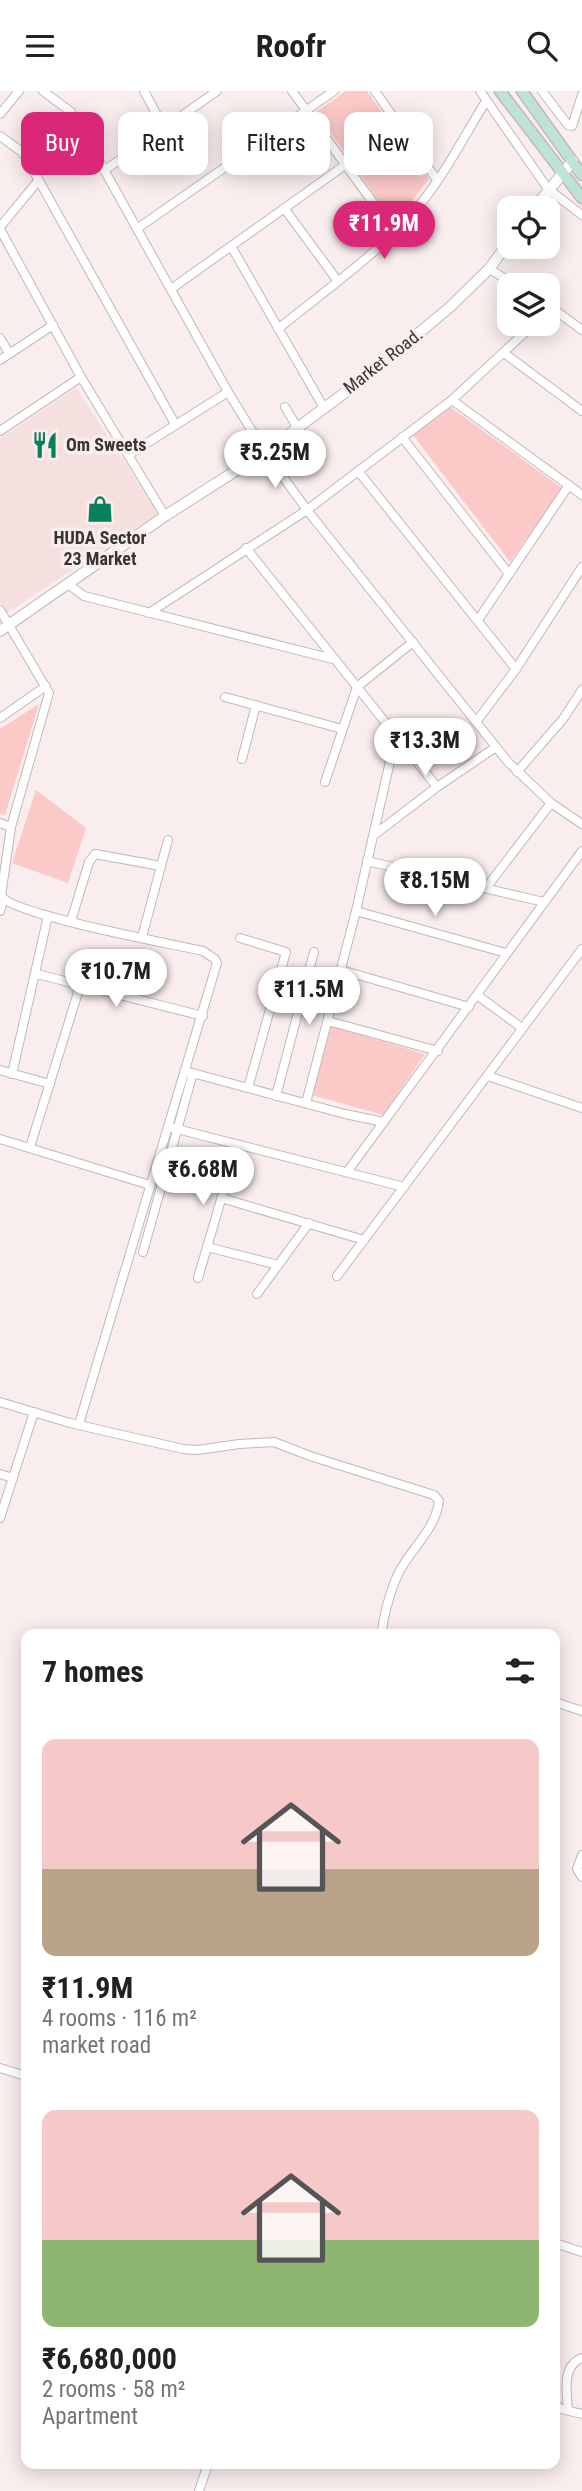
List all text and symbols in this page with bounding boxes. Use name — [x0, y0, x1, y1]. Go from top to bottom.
icon: menu — [21, 27, 59, 65]
text: Roofr — [256, 27, 326, 65]
icon: search — [523, 27, 561, 65]
chip: Buy — [21, 112, 104, 175]
chip: Rent — [118, 112, 208, 175]
chip: Filters — [222, 112, 330, 175]
chip: New — [344, 112, 433, 175]
map controls — [497, 196, 560, 336]
button: locate — [497, 196, 560, 259]
pin: ₹11.9M — [327, 201, 441, 261]
text: ₹11.9M — [349, 210, 419, 237]
button: layers — [497, 273, 560, 336]
street label: Market Road. — [339, 323, 426, 398]
restaurant icon: Om Sweets — [30, 430, 60, 460]
pin: ₹5.25M — [218, 431, 332, 490]
place label: Om Sweets — [66, 434, 146, 455]
text: ₹5.25M — [240, 439, 310, 466]
shop icon: HUDA Sector 23 Market — [85, 494, 115, 524]
place label: HUDA Sector 23 Market — [54, 527, 147, 569]
pin: ₹13.3M — [368, 719, 482, 778]
text: ₹13.3M — [390, 727, 460, 754]
pin: ₹8.15M — [378, 859, 492, 918]
text: ₹8.15M — [400, 867, 470, 894]
pin: ₹10.7M — [59, 949, 173, 1009]
text: ₹10.7M — [81, 958, 151, 985]
pin: ₹11.5M — [252, 967, 366, 1027]
text: ₹11.5M — [274, 976, 344, 1003]
pin: ₹6.68M — [146, 1147, 260, 1207]
text: ₹6.68M — [168, 1156, 238, 1183]
icon: filters — [501, 1652, 539, 1690]
text: 7 homes — [42, 1654, 144, 1689]
icon: home — [228, 1784, 354, 1910]
text: ₹11.9M — [42, 1970, 133, 2005]
text: 4 rooms · 116 m² — [42, 2005, 197, 2032]
text: market road — [42, 2032, 151, 2059]
icon: home — [228, 2155, 354, 2281]
text: ₹6,680,000 — [42, 2341, 177, 2376]
text: 2 rooms · 58 m² — [42, 2376, 185, 2403]
text: Apartment — [42, 2403, 138, 2430]

